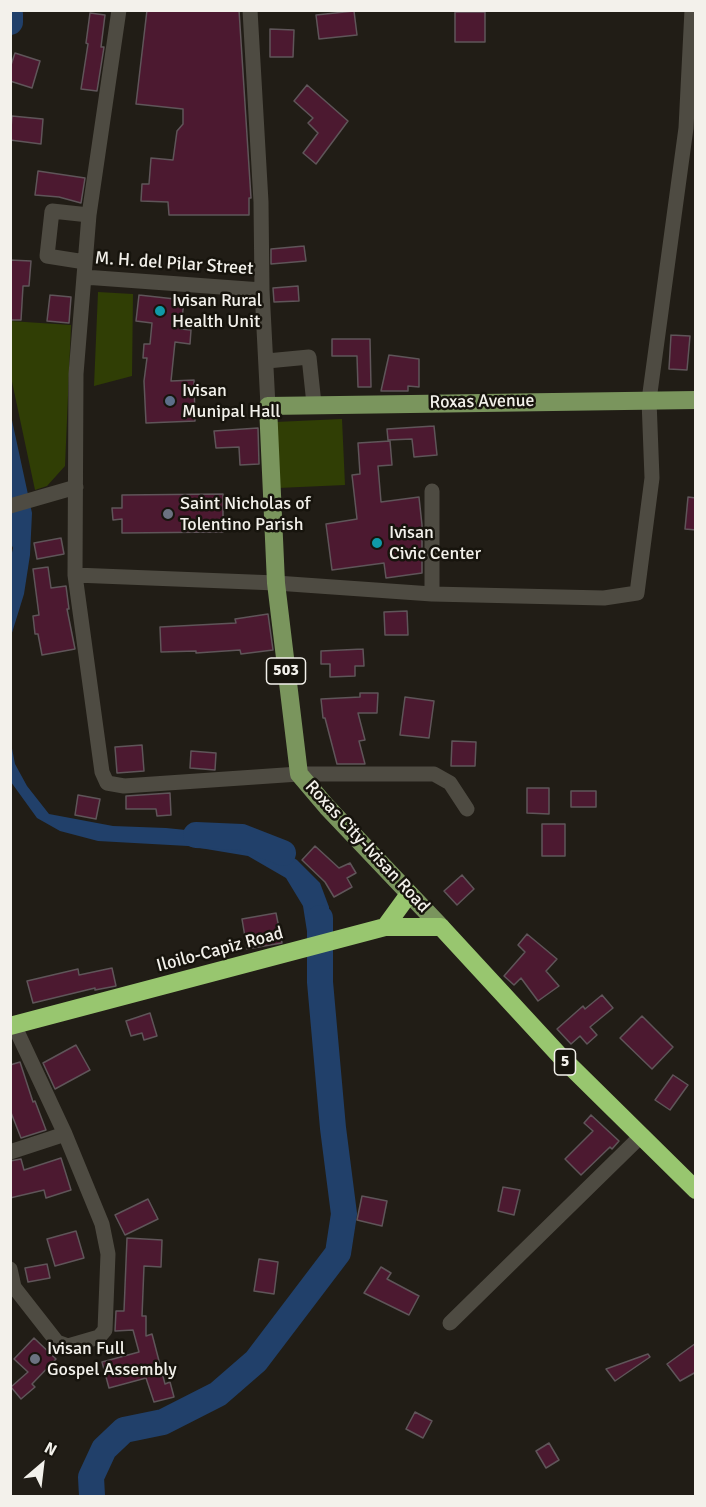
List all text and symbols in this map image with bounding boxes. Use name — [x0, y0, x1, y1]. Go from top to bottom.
street label: M. H. del Pilar Street — [94, 248, 254, 280]
place label: Ivisan Rural Health Unit — [172, 290, 262, 332]
marker: Ivisan Rural Health Unit — [153, 304, 167, 318]
place label: Ivisan Munipal Hall — [182, 380, 281, 422]
street label: Roxas Avenue — [429, 390, 535, 414]
marker: Ivisan Munipal Hall — [163, 394, 177, 408]
place label: Saint Nicholas of Tolentino Parish — [180, 493, 310, 536]
marker: Saint Nicholas of Tolentino Parish — [161, 507, 175, 521]
place label: Ivisan Civic Center — [389, 522, 481, 564]
marker: Ivisan Civic Center — [370, 536, 384, 550]
road number: 503 — [266, 658, 306, 684]
street label: Roxas City-Ivisan Road — [300, 776, 434, 918]
street label: Iloilo-Capiz Road — [154, 923, 286, 977]
road number: 5 — [554, 1049, 576, 1075]
place label: Ivisan Full Gospel Assembly — [47, 1338, 177, 1380]
marker: Ivisan Full Gospel Assembly — [28, 1352, 42, 1366]
north arrow — [12, 1435, 72, 1495]
text: N — [41, 1438, 60, 1461]

